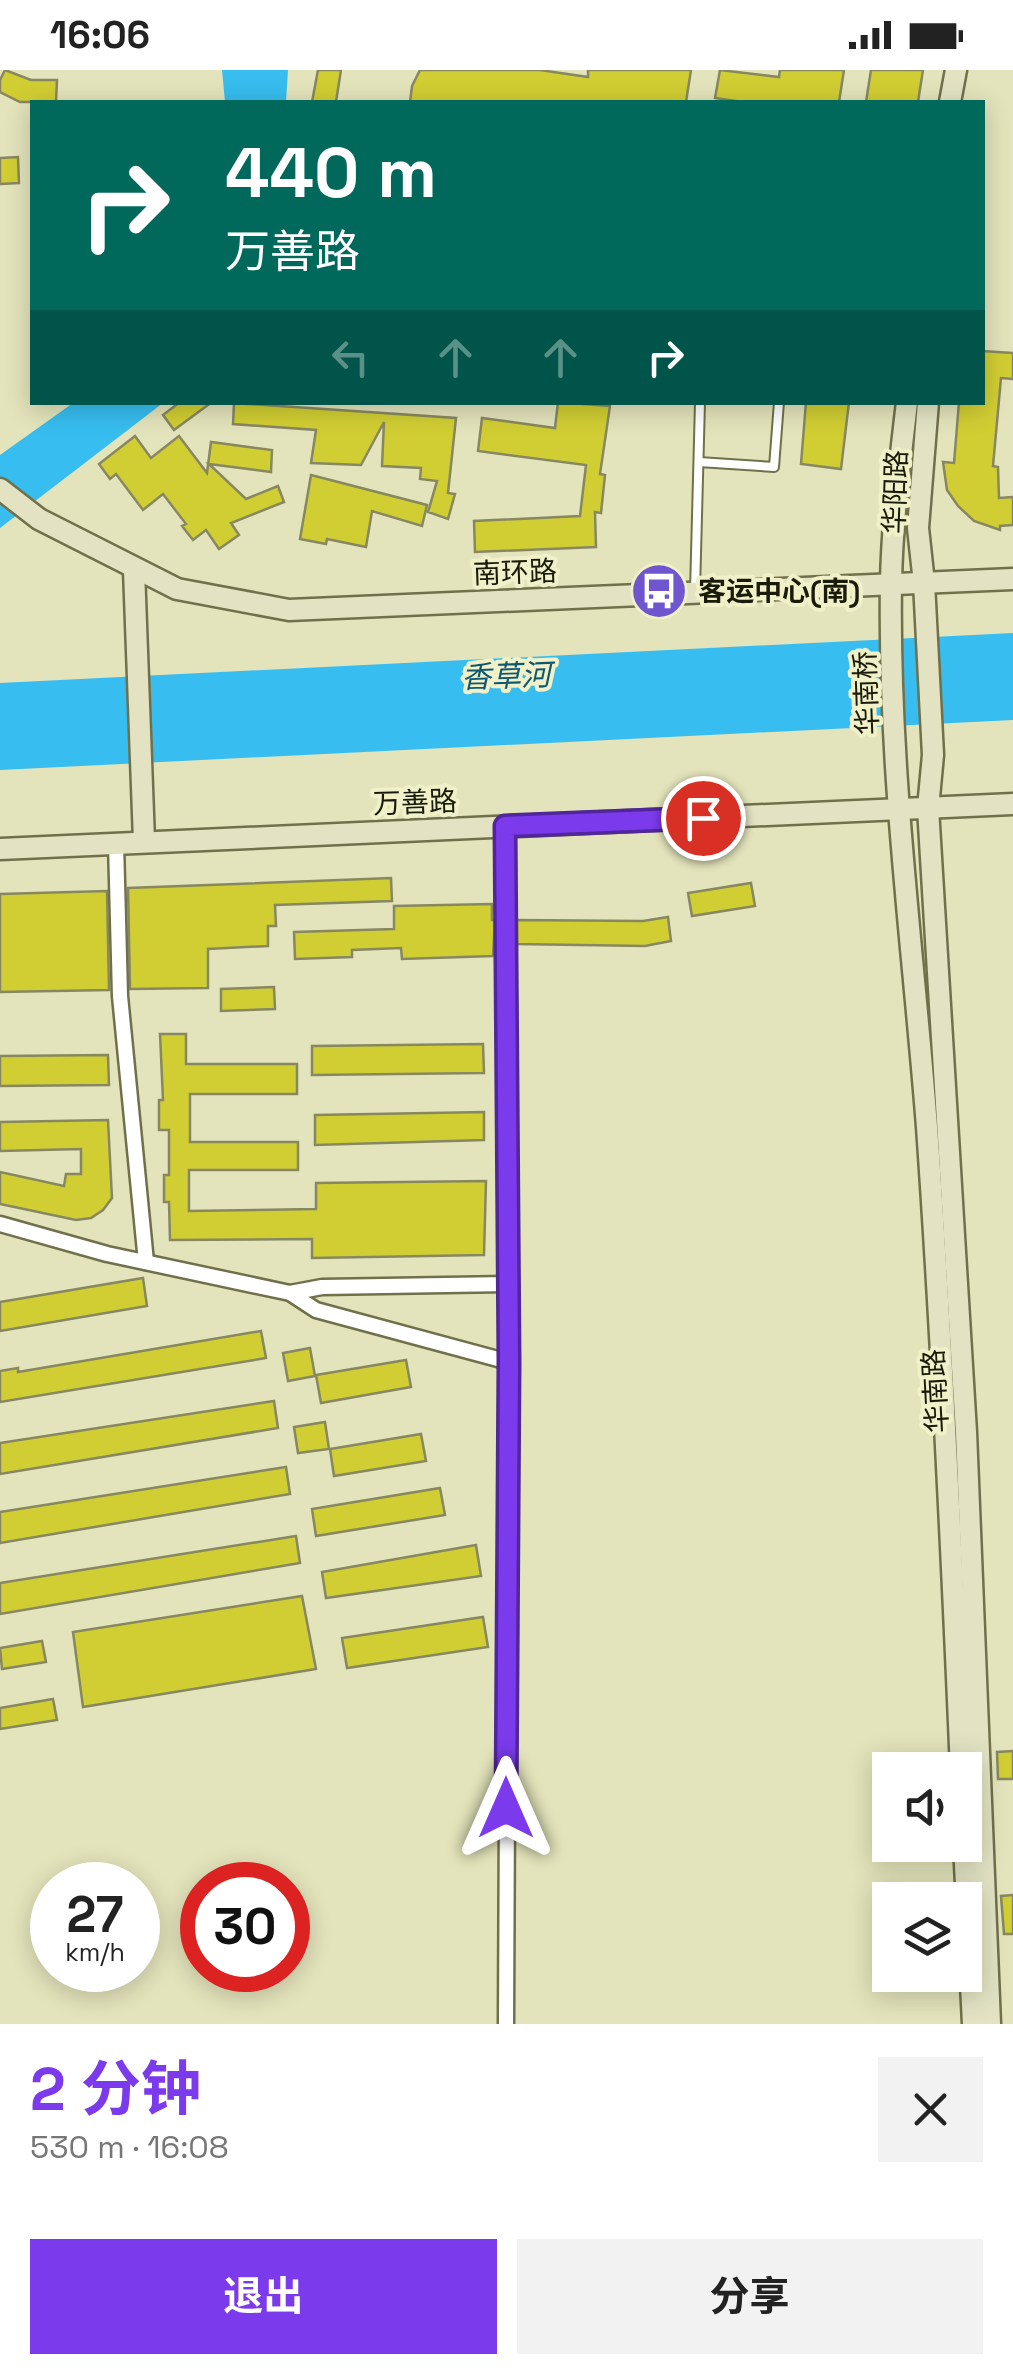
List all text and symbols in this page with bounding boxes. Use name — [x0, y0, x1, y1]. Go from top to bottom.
text: 16:06 — [50, 11, 150, 59]
text: 440 m — [225, 128, 437, 217]
icon: right — [60, 140, 190, 270]
text: 万善路 — [225, 223, 360, 280]
icon: left — [323, 330, 378, 385]
icon: ahead — [428, 330, 483, 385]
icon: ahead — [533, 330, 588, 385]
icon: right — [638, 330, 693, 385]
street label: 华阳路 — [876, 449, 914, 535]
street label: 南环路 — [472, 553, 558, 591]
bus stop icon: 客运中心(南) — [629, 561, 689, 621]
place label: 客运中心(南) — [698, 573, 860, 609]
street label: 华南桥 — [847, 650, 885, 736]
water label: 香草河 — [460, 655, 557, 697]
pin — [661, 776, 746, 861]
street label: 万善路 — [372, 783, 458, 821]
icon: arrive — [676, 791, 731, 846]
street label: 华南路 — [915, 1348, 955, 1434]
map controls — [872, 1752, 982, 1992]
button: sound — [872, 1752, 982, 1862]
position arrow — [454, 1756, 558, 1860]
speed limit sign: 30 — [180, 1862, 310, 1992]
button: layers — [872, 1882, 982, 1992]
text: 27 — [67, 1883, 123, 1947]
text: km/h — [65, 1936, 125, 1968]
text: 2 分钟 — [30, 2051, 201, 2128]
button: close — [878, 2057, 983, 2162]
text: 530 m · 16:08 — [30, 2127, 229, 2167]
button: 退出 — [30, 2239, 497, 2354]
button: 分享 — [517, 2239, 983, 2354]

